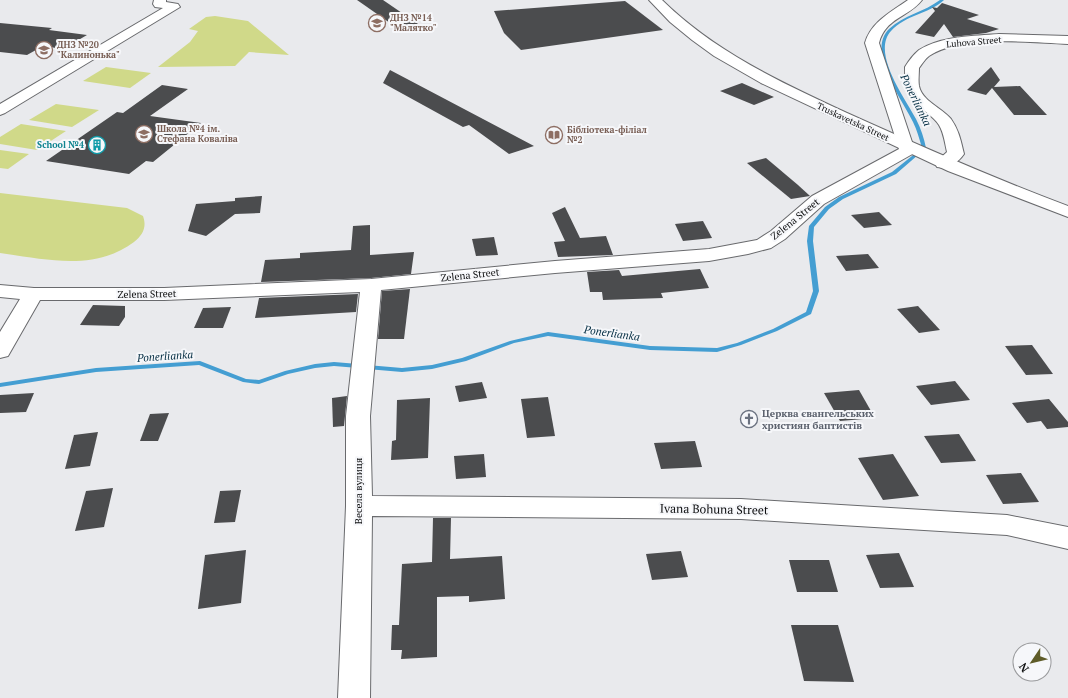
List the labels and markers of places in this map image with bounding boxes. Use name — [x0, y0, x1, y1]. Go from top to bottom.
place label: ДНЗ №14 "Малятко" — [390, 12, 437, 34]
school or university icon: ДНЗ №14 "Малятко" — [367, 13, 387, 33]
place label: ДНЗ №20 "Калинонька" — [57, 39, 120, 61]
school or university icon: ДНЗ №20 "Калинонька" — [34, 40, 54, 60]
place label: Школа №4 ім. Стефана Коваліва — [157, 123, 238, 145]
school or university icon: Школа №4 ім. Стефана Коваліва — [134, 124, 154, 144]
place label: Бібліотека-філіал №2 — [567, 124, 648, 146]
library icon: Бібліотека-філіал №2 — [544, 125, 564, 145]
building icon: School №4 — [87, 135, 107, 155]
place label: School №4 — [37, 139, 85, 151]
place label: Церква євангельських християн баптистів — [762, 407, 874, 432]
church icon: Церква євангельських християн баптистів — [739, 409, 759, 429]

